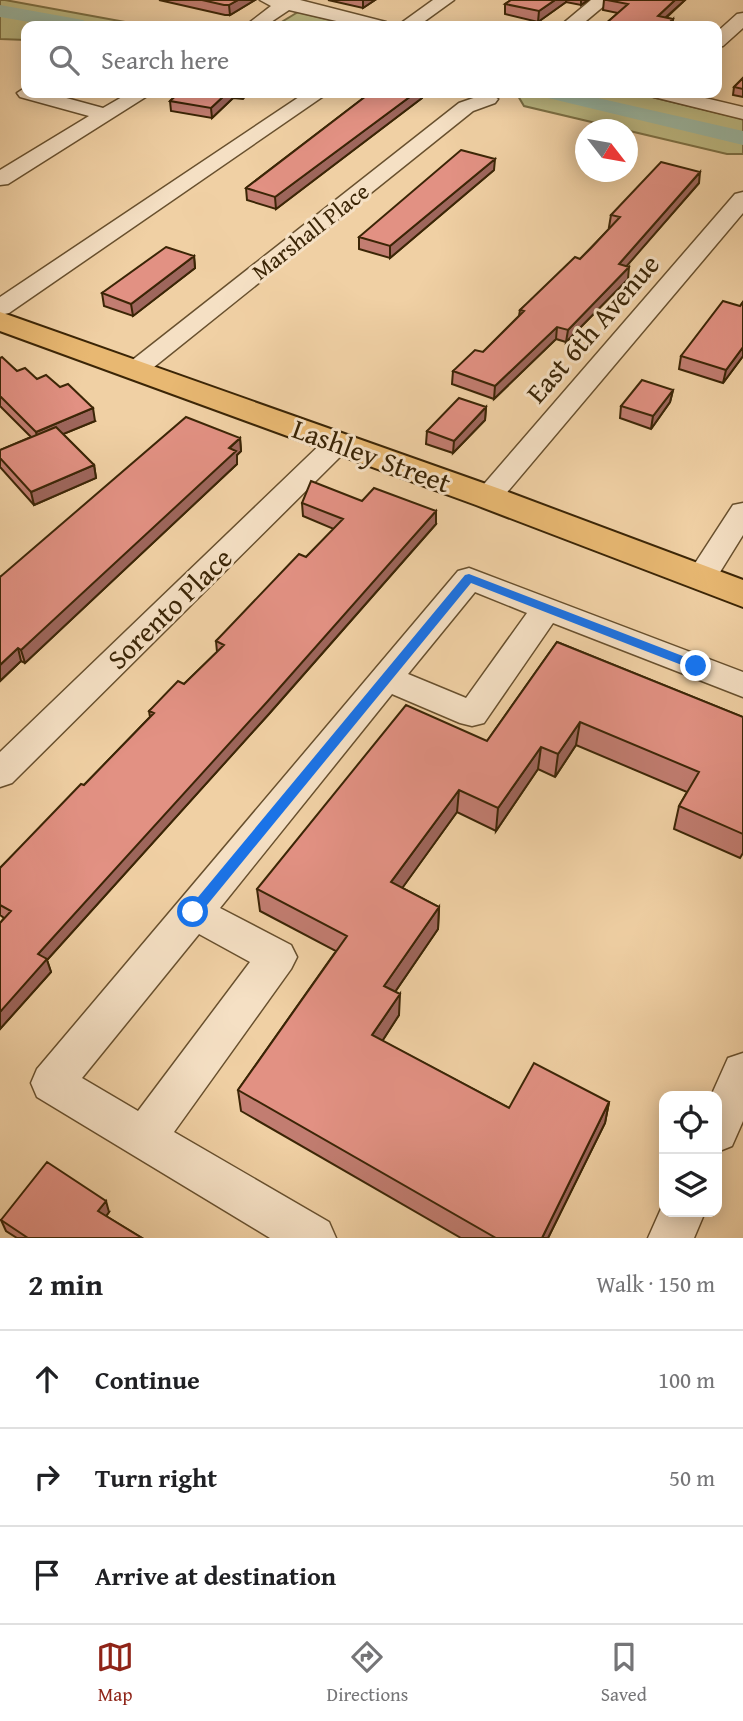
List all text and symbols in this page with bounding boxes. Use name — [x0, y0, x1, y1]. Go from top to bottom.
search box — [21, 21, 722, 98]
text: Search here — [101, 40, 229, 79]
icon: search — [45, 41, 83, 79]
north arrow — [575, 119, 638, 182]
street label: Marshall Place — [244, 175, 376, 287]
street label: East 6th Avenue — [516, 244, 668, 412]
street label: Lashley Street — [287, 407, 457, 503]
street label: Sorento Place — [97, 538, 241, 678]
route end — [680, 650, 711, 681]
route start — [177, 896, 208, 927]
map controls — [659, 1091, 722, 1217]
button: locate — [659, 1091, 722, 1154]
button: layers — [659, 1154, 722, 1217]
text: 2 min — [28, 1262, 103, 1306]
text: Walk · 150 m — [596, 1267, 715, 1300]
icon: ahead — [28, 1360, 66, 1398]
text: Continue — [95, 1360, 200, 1399]
text: 100 m — [658, 1363, 715, 1396]
icon: right — [28, 1458, 66, 1496]
text: Turn right — [95, 1458, 217, 1497]
text: 50 m — [669, 1461, 715, 1494]
icon: arrive — [28, 1556, 66, 1594]
text: Arrive at destination — [95, 1556, 336, 1595]
tab: Map — [96, 1638, 134, 1708]
tab: Directions — [327, 1638, 408, 1708]
tab: Saved — [601, 1638, 647, 1708]

